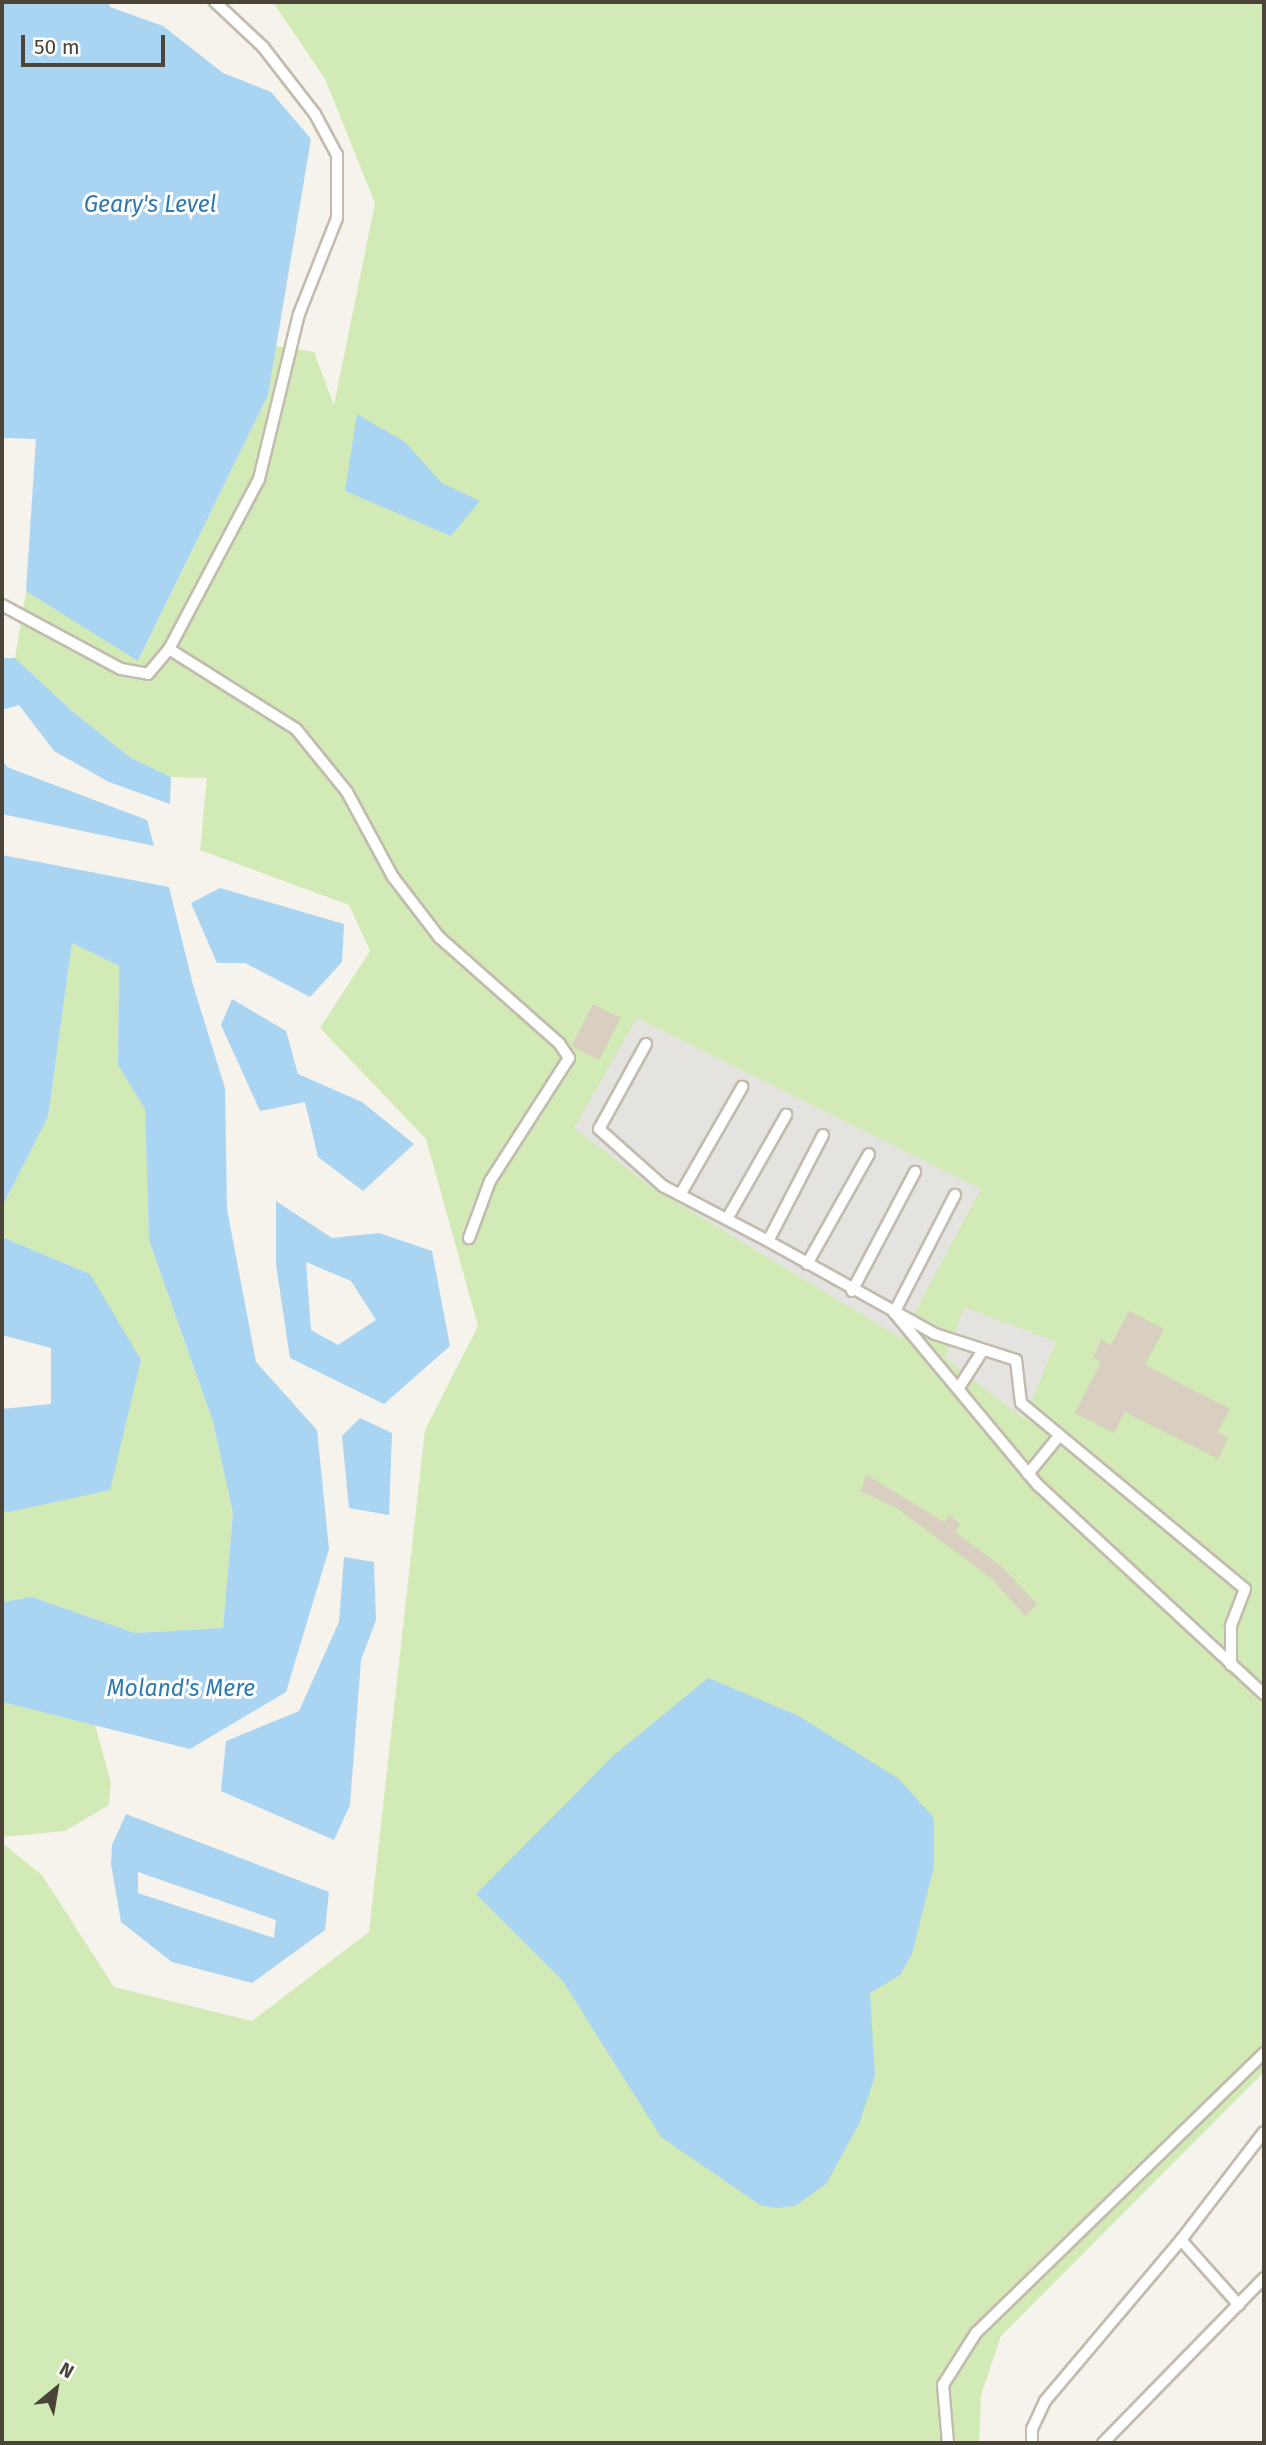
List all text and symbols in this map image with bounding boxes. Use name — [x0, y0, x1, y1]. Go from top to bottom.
scale bar — [24, 21, 168, 65]
text: 50 m — [34, 34, 80, 60]
water label: Geary's Level — [84, 190, 216, 218]
water label: Moland's Mere — [107, 1674, 255, 1702]
north arrow — [21, 2354, 91, 2424]
text: N — [56, 2357, 78, 2383]

